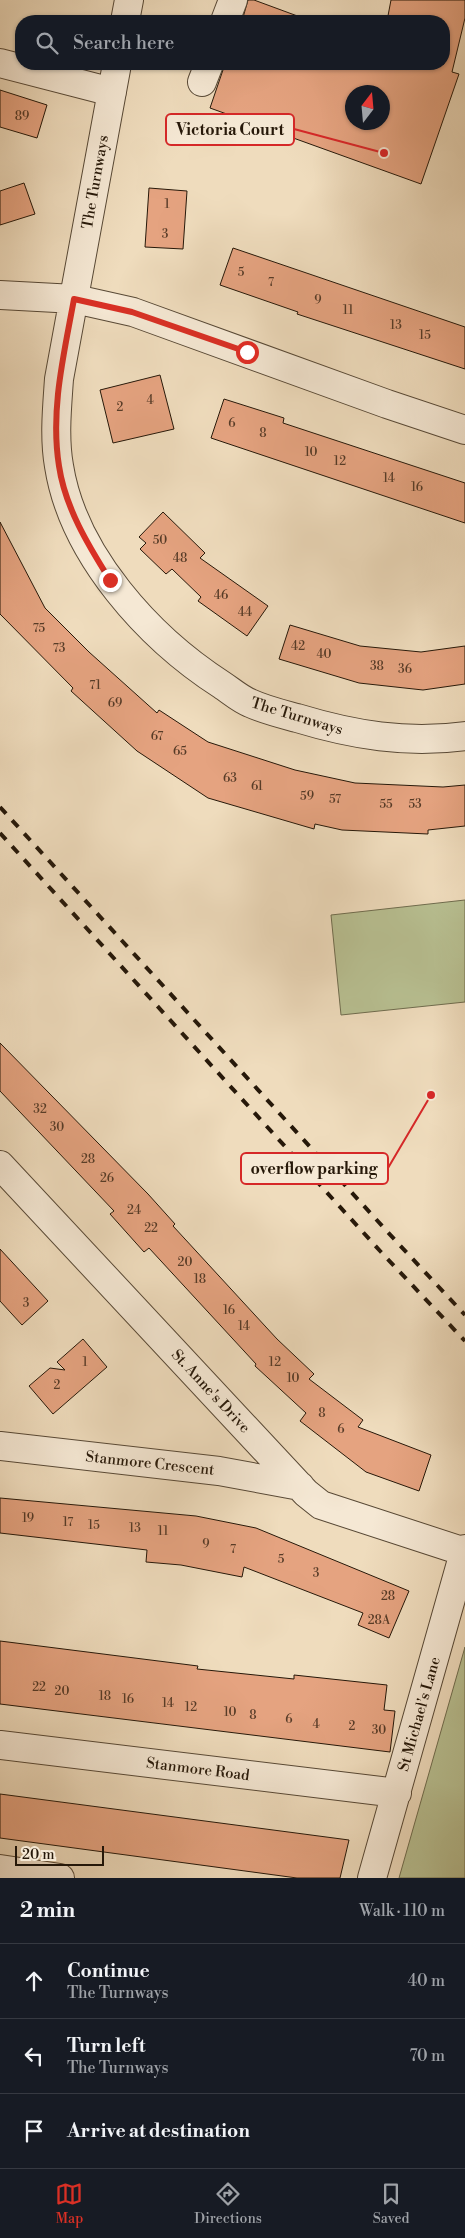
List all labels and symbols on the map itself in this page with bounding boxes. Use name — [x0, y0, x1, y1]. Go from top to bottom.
north arrow — [345, 85, 390, 130]
house number: 89 — [15, 109, 29, 124]
callout: Victoria Court — [166, 114, 294, 145]
text: Victoria Court — [175, 120, 284, 140]
street label: The Turnways — [78, 134, 113, 231]
house number: 1 — [164, 197, 170, 212]
house number: 3 — [162, 227, 169, 242]
house number: 5 — [238, 265, 245, 280]
house number: 7 — [268, 275, 274, 290]
house number: 9 — [314, 293, 322, 308]
house number: 11 — [343, 303, 354, 318]
house number: 13 — [390, 318, 402, 333]
house number: 15 — [419, 328, 431, 343]
route start — [236, 341, 259, 364]
house number: 4 — [146, 393, 154, 408]
house number: 2 — [117, 400, 124, 415]
house number: 6 — [228, 416, 236, 431]
house number: 8 — [259, 426, 267, 441]
house number: 10 — [305, 445, 317, 460]
house number: 12 — [334, 454, 346, 469]
house number: 14 — [383, 471, 395, 486]
house number: 16 — [411, 480, 423, 495]
house number: 50 — [153, 533, 167, 548]
house number: 48 — [173, 551, 187, 566]
route end — [99, 569, 122, 592]
house number: 46 — [214, 588, 228, 603]
house number: 44 — [238, 605, 252, 620]
house number: 75 — [33, 621, 46, 636]
house number: 42 — [291, 639, 305, 654]
house number: 73 — [53, 641, 66, 656]
house number: 40 — [316, 647, 332, 662]
house number: 38 — [370, 659, 384, 674]
house number: 36 — [398, 662, 412, 677]
house number: 71 — [89, 678, 102, 693]
street label: The Turnways — [249, 693, 345, 739]
house number: 69 — [108, 696, 122, 711]
house number: 67 — [151, 729, 163, 744]
house number: 65 — [173, 744, 187, 759]
house number: 63 — [223, 771, 237, 786]
house number: 61 — [251, 779, 264, 794]
house number: 59 — [300, 789, 314, 804]
house number: 57 — [329, 792, 341, 807]
house number: 55 — [379, 797, 393, 812]
house number: 53 — [408, 797, 422, 812]
house number: 32 — [33, 1102, 47, 1117]
house number: 30 — [50, 1120, 64, 1135]
house number: 28 — [81, 1152, 95, 1167]
callout: overflow parking — [241, 1153, 388, 1184]
text: overflow parking — [250, 1159, 379, 1179]
house number: 26 — [100, 1171, 114, 1186]
house number: 24 — [127, 1203, 141, 1218]
house number: 22 — [144, 1221, 158, 1236]
house number: 20 — [178, 1255, 192, 1270]
house number: 18 — [194, 1272, 206, 1287]
house number: 3 — [23, 1296, 30, 1311]
house number: 16 — [223, 1303, 235, 1318]
house number: 14 — [238, 1319, 250, 1334]
street label: St. Anne's Drive — [167, 1346, 254, 1437]
house number: 1 — [82, 1355, 88, 1370]
house number: 12 — [269, 1355, 281, 1370]
house number: 10 — [287, 1371, 299, 1386]
house number: 2 — [54, 1378, 61, 1393]
house number: 8 — [318, 1406, 326, 1421]
house number: 6 — [337, 1422, 345, 1437]
street label: Stanmore Crescent — [85, 1447, 216, 1480]
house number: 19 — [22, 1511, 34, 1526]
house number: 17 — [63, 1515, 73, 1530]
house number: 15 — [88, 1518, 100, 1533]
house number: 13 — [129, 1521, 141, 1536]
house number: 11 — [158, 1524, 169, 1539]
house number: 9 — [202, 1537, 210, 1552]
house number: 7 — [230, 1542, 236, 1557]
house number: 5 — [278, 1552, 285, 1567]
house number: 3 — [313, 1566, 320, 1581]
house number: 28 — [381, 1589, 395, 1604]
house number: 28A — [368, 1613, 391, 1628]
street label: St Michael's Lane — [394, 1655, 445, 1774]
house number: 22 — [32, 1680, 46, 1695]
house number: 20 — [55, 1684, 69, 1699]
house number: 18 — [99, 1689, 111, 1704]
house number: 16 — [122, 1692, 134, 1707]
house number: 14 — [162, 1696, 174, 1711]
house number: 12 — [185, 1700, 197, 1715]
house number: 10 — [224, 1705, 236, 1720]
house number: 8 — [249, 1708, 257, 1723]
house number: 6 — [285, 1712, 293, 1727]
house number: 4 — [312, 1717, 320, 1732]
house number: 2 — [349, 1719, 356, 1734]
house number: 30 — [372, 1723, 386, 1738]
street label: Stanmore Road — [145, 1754, 251, 1785]
scale bar — [15, 1843, 104, 1866]

